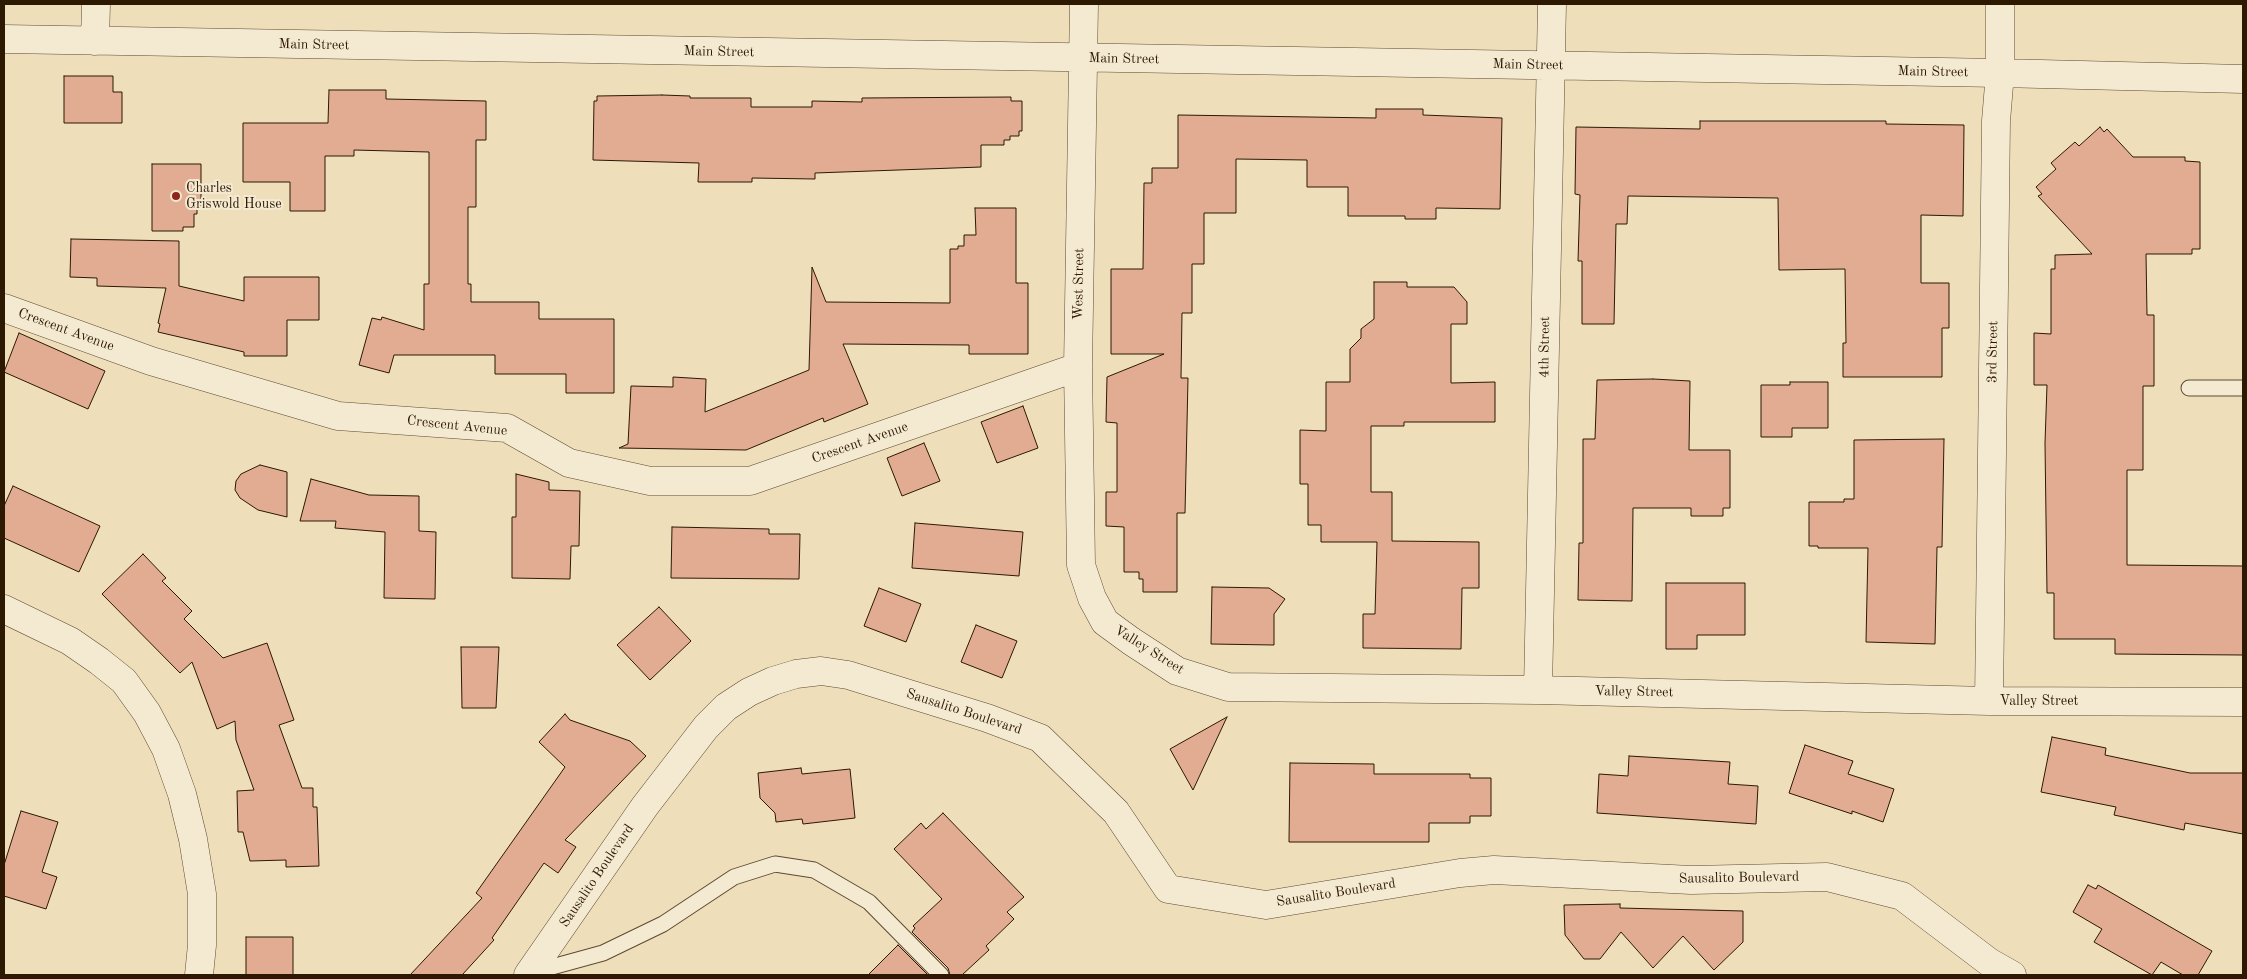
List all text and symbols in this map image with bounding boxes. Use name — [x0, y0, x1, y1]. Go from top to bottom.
street label: Main Street — [278, 36, 350, 54]
street label: Main Street — [683, 43, 755, 61]
street label: Main Street — [1088, 50, 1160, 68]
street label: Main Street — [1492, 56, 1564, 74]
street label: Main Street — [1897, 63, 1969, 81]
place label: Charles Griswold House — [186, 180, 282, 212]
marker: Charles Griswold House — [170, 190, 182, 202]
street label: West Street — [1070, 248, 1088, 320]
street label: Crescent Avenue — [16, 305, 116, 355]
street label: 4th Street — [1536, 316, 1554, 378]
street label: 3rd Street — [1984, 321, 2002, 383]
street label: Crescent Avenue — [406, 412, 508, 440]
street label: Crescent Avenue — [810, 419, 910, 467]
street label: Valley Street — [1111, 622, 1187, 678]
street label: Valley Street — [1594, 683, 1674, 701]
street label: Sausalito Boulevard — [904, 685, 1024, 739]
street label: Valley Street — [1999, 693, 2079, 709]
street label: Sausalito Boulevard — [556, 821, 638, 931]
street label: Sausalito Boulevard — [1679, 869, 1799, 887]
street label: Sausalito Boulevard — [1275, 875, 1397, 911]

